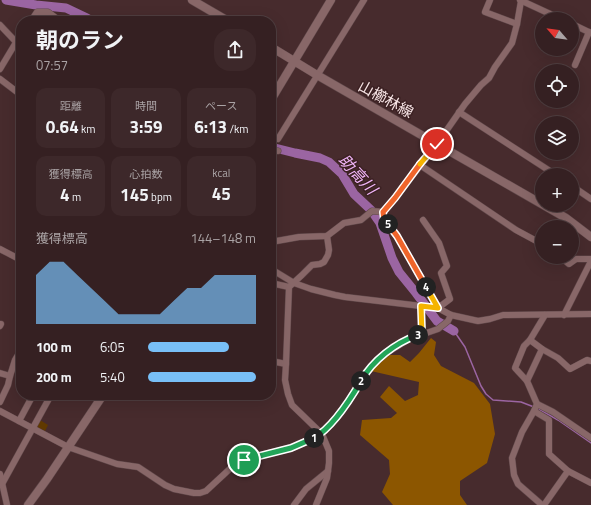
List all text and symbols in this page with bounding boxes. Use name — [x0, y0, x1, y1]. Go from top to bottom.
north arrow — [535, 12, 579, 56]
map controls — [535, 12, 579, 264]
text: 朝のラン — [36, 23, 124, 57]
button: share — [214, 29, 256, 71]
text: 07:57 — [36, 55, 68, 75]
button: locate — [535, 64, 579, 108]
street label: 山櫛林線 — [354, 74, 418, 124]
text: 距離 — [60, 98, 82, 114]
text: 時間 — [135, 98, 157, 114]
text: ペース — [205, 98, 238, 114]
text: 0.64 — [46, 114, 79, 140]
text: 3:59 — [130, 114, 162, 140]
text: 6:13 — [194, 114, 227, 140]
button: layers — [535, 116, 579, 160]
text: km — [79, 121, 96, 137]
text: /km — [227, 121, 249, 137]
pin — [420, 127, 454, 161]
icon: check — [426, 133, 448, 155]
water label: 助高川 — [333, 148, 385, 201]
text: kcal — [212, 165, 230, 181]
text: 獲得標高 — [49, 166, 93, 182]
text: 心拍数 — [129, 166, 162, 182]
button: + — [535, 168, 579, 212]
text: 45 — [212, 181, 231, 207]
text: 4 — [60, 182, 70, 208]
text: 145 — [120, 182, 149, 208]
text: m — [70, 189, 81, 205]
text: bpm — [149, 189, 172, 205]
pin: 5 — [378, 214, 398, 234]
text: 5 — [385, 216, 391, 232]
button: − — [535, 220, 579, 264]
text: 獲得標高 — [36, 228, 88, 248]
text: 144–148 m — [190, 228, 256, 248]
pin: 4 — [416, 277, 436, 297]
text: 4 — [423, 279, 429, 295]
pin: 3 — [408, 325, 428, 345]
text: 3 — [415, 327, 421, 343]
text: 100 m — [36, 337, 72, 357]
text: 6:05 — [100, 337, 125, 357]
text: 200 m — [36, 367, 72, 387]
text: 5:40 — [100, 367, 125, 387]
pin: 2 — [351, 371, 371, 391]
text: 2 — [358, 373, 364, 389]
pin: 1 — [304, 428, 324, 448]
text: 1 — [311, 430, 317, 446]
pin — [227, 443, 261, 477]
icon: arrive — [233, 449, 255, 471]

